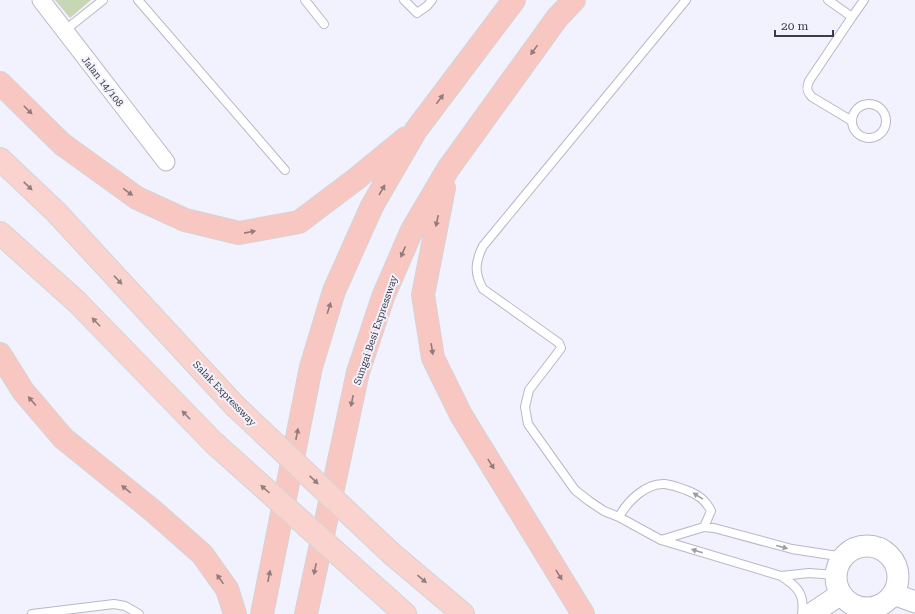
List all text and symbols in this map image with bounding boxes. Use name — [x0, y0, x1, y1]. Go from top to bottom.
scale bar — [775, 12, 833, 38]
text: 20 m — [781, 19, 808, 33]
one-way arrow — [530, 44, 538, 55]
street label: Jalan 14/108 — [80, 54, 126, 109]
one-way arrow — [435, 93, 444, 104]
one-way arrow — [23, 105, 33, 115]
one-way arrow — [23, 181, 33, 190]
one-way arrow — [378, 184, 385, 196]
one-way arrow — [123, 188, 134, 196]
one-way arrow — [434, 215, 440, 227]
one-way arrow — [243, 228, 256, 234]
one-way arrow — [400, 247, 406, 258]
street label: Sungai Besi Expressway — [352, 274, 399, 386]
one-way arrow — [113, 275, 122, 284]
one-way arrow — [326, 302, 332, 314]
one-way arrow — [91, 317, 101, 327]
one-way arrow — [429, 343, 435, 355]
street label: Salak Expressway — [191, 359, 258, 428]
one-way arrow — [348, 395, 354, 408]
one-way arrow — [27, 396, 36, 406]
one-way arrow — [182, 410, 191, 420]
one-way arrow — [294, 428, 300, 441]
one-way arrow — [487, 458, 494, 470]
one-way arrow — [309, 476, 319, 485]
one-way arrow — [121, 485, 132, 494]
one-way arrow — [260, 485, 269, 494]
one-way arrow — [693, 492, 703, 500]
one-way arrow — [775, 544, 788, 550]
one-way arrow — [691, 548, 703, 554]
one-way arrow — [312, 563, 318, 576]
one-way arrow — [266, 569, 272, 582]
one-way arrow — [555, 570, 563, 580]
one-way arrow — [216, 573, 224, 584]
one-way arrow — [417, 574, 427, 584]

